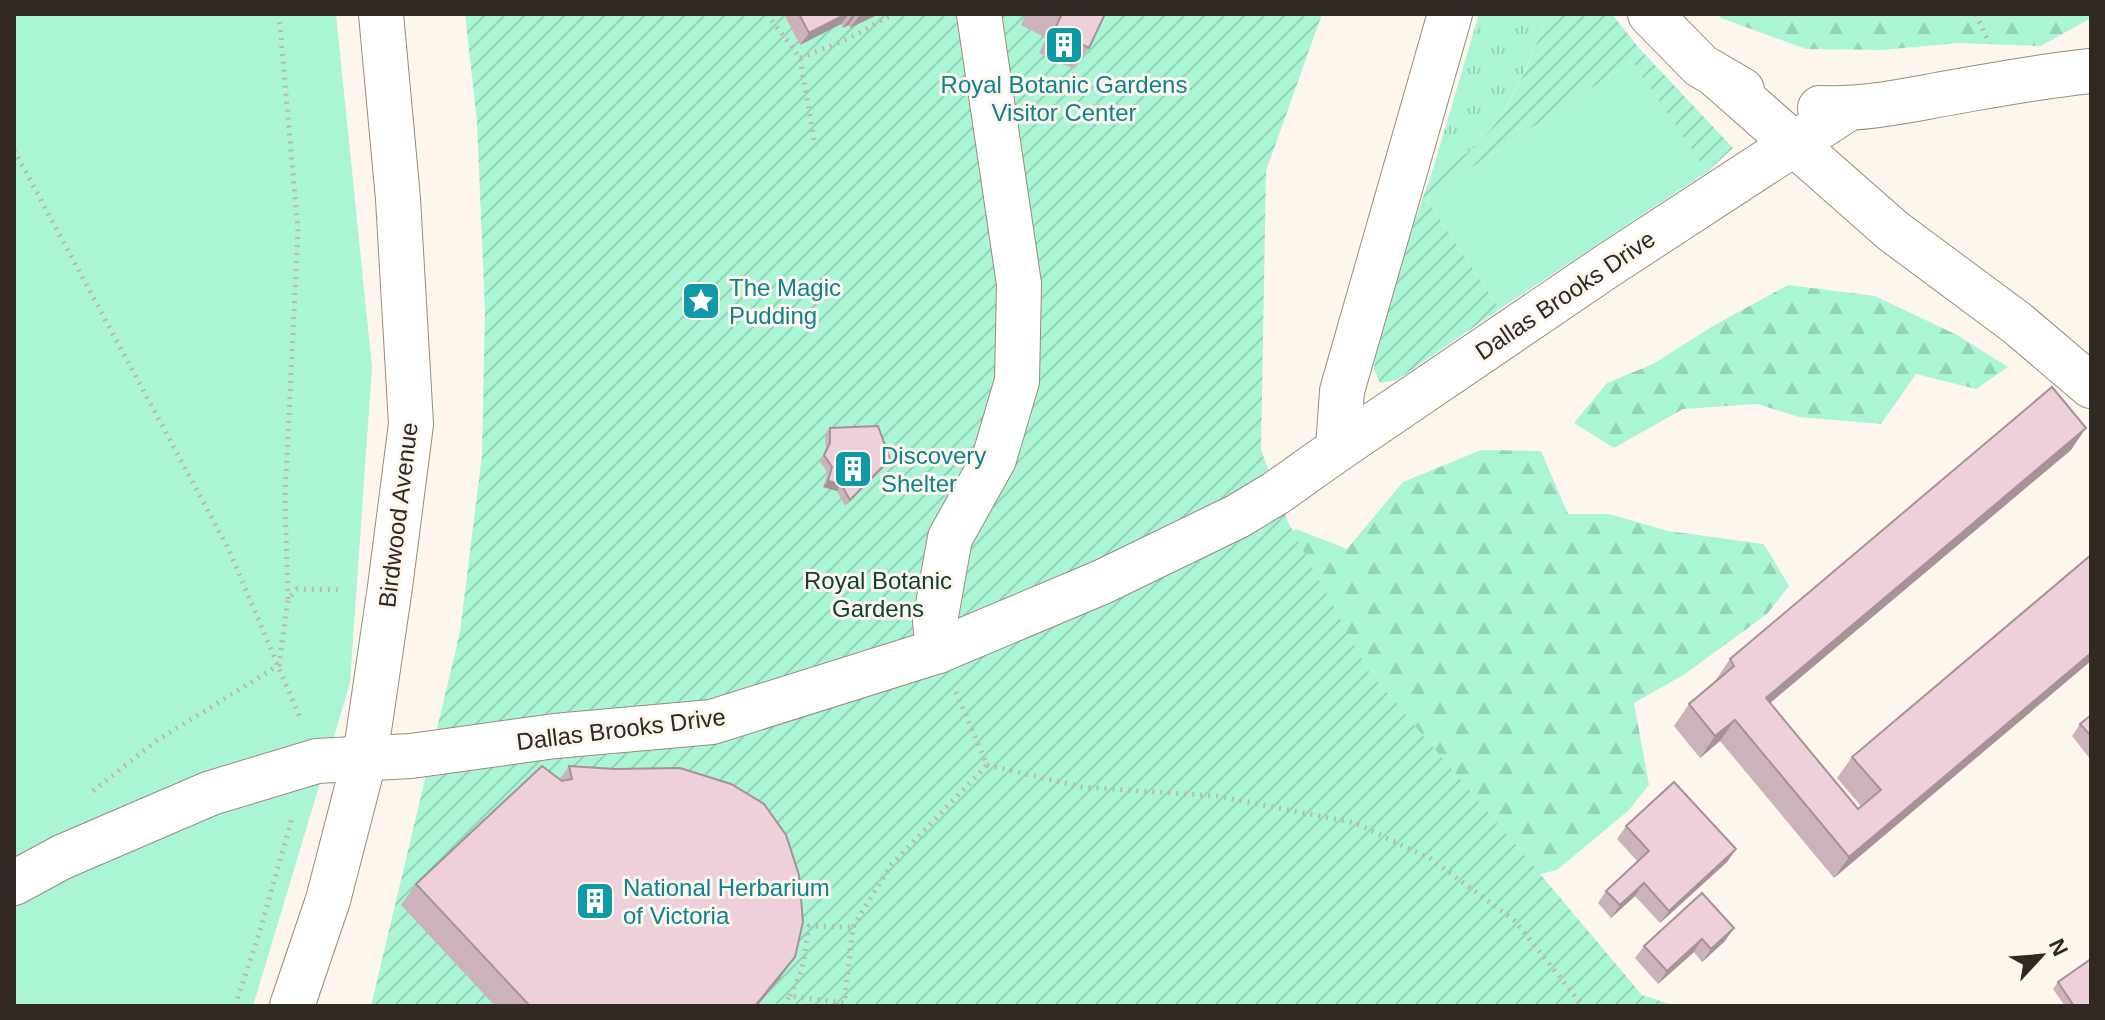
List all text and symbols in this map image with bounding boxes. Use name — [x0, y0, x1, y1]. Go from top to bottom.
building icon: Royal Botanic Gardens Visitor Center — [1043, 24, 1085, 66]
place label: Royal Botanic Gardens Visitor Center — [941, 71, 1187, 126]
street label: Dallas Brooks Drive — [1470, 225, 1660, 365]
place label: The Magic Pudding — [729, 274, 841, 329]
place icon: The Magic Pudding — [680, 280, 722, 322]
street label: Birdwood Avenue — [373, 421, 423, 609]
place label: Discovery Shelter — [881, 442, 986, 497]
building icon: Discovery Shelter — [832, 448, 874, 490]
park label: Royal Botanic Gardens — [804, 567, 952, 622]
street label: Dallas Brooks Drive — [515, 703, 727, 755]
place label: National Herbarium of Victoria — [623, 874, 830, 929]
building icon: National Herbarium of Victoria — [574, 880, 616, 922]
north arrow — [2001, 916, 2081, 996]
text: N — [2044, 935, 2073, 960]

